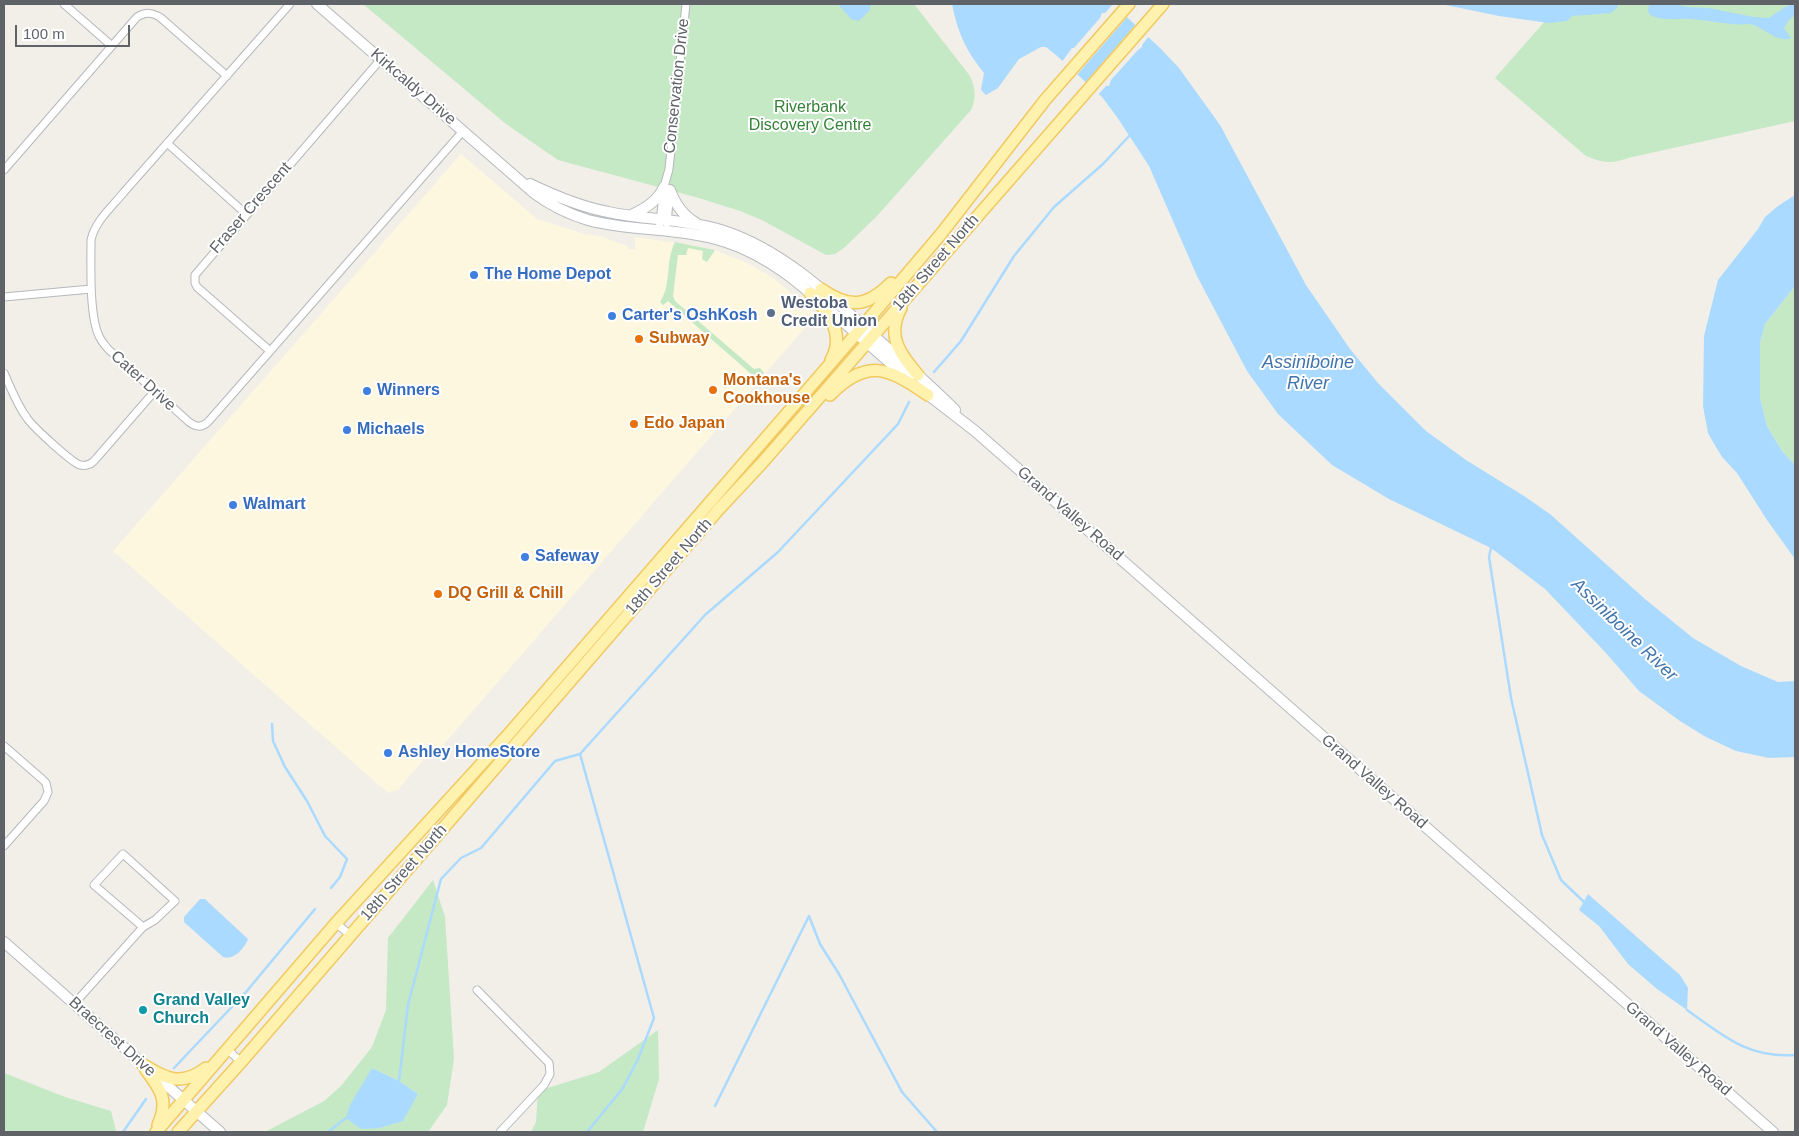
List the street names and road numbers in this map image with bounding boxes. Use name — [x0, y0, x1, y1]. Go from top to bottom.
street label: Conservation Drive — [660, 17, 694, 155]
street label: Kirkcaldy Drive — [366, 45, 460, 129]
street label: Fraser Crescent — [206, 158, 296, 258]
street label: 18th Street North — [889, 211, 983, 315]
street label: Cater Drive — [107, 347, 179, 415]
street label: Grand Valley Road — [1013, 463, 1127, 565]
street label: 18th Street North — [622, 515, 716, 619]
street label: Grand Valley Road — [1317, 731, 1431, 833]
street label: 18th Street North — [357, 821, 451, 925]
street label: Braecrest Drive — [65, 993, 159, 1081]
street label: Grand Valley Road — [1621, 998, 1735, 1100]

